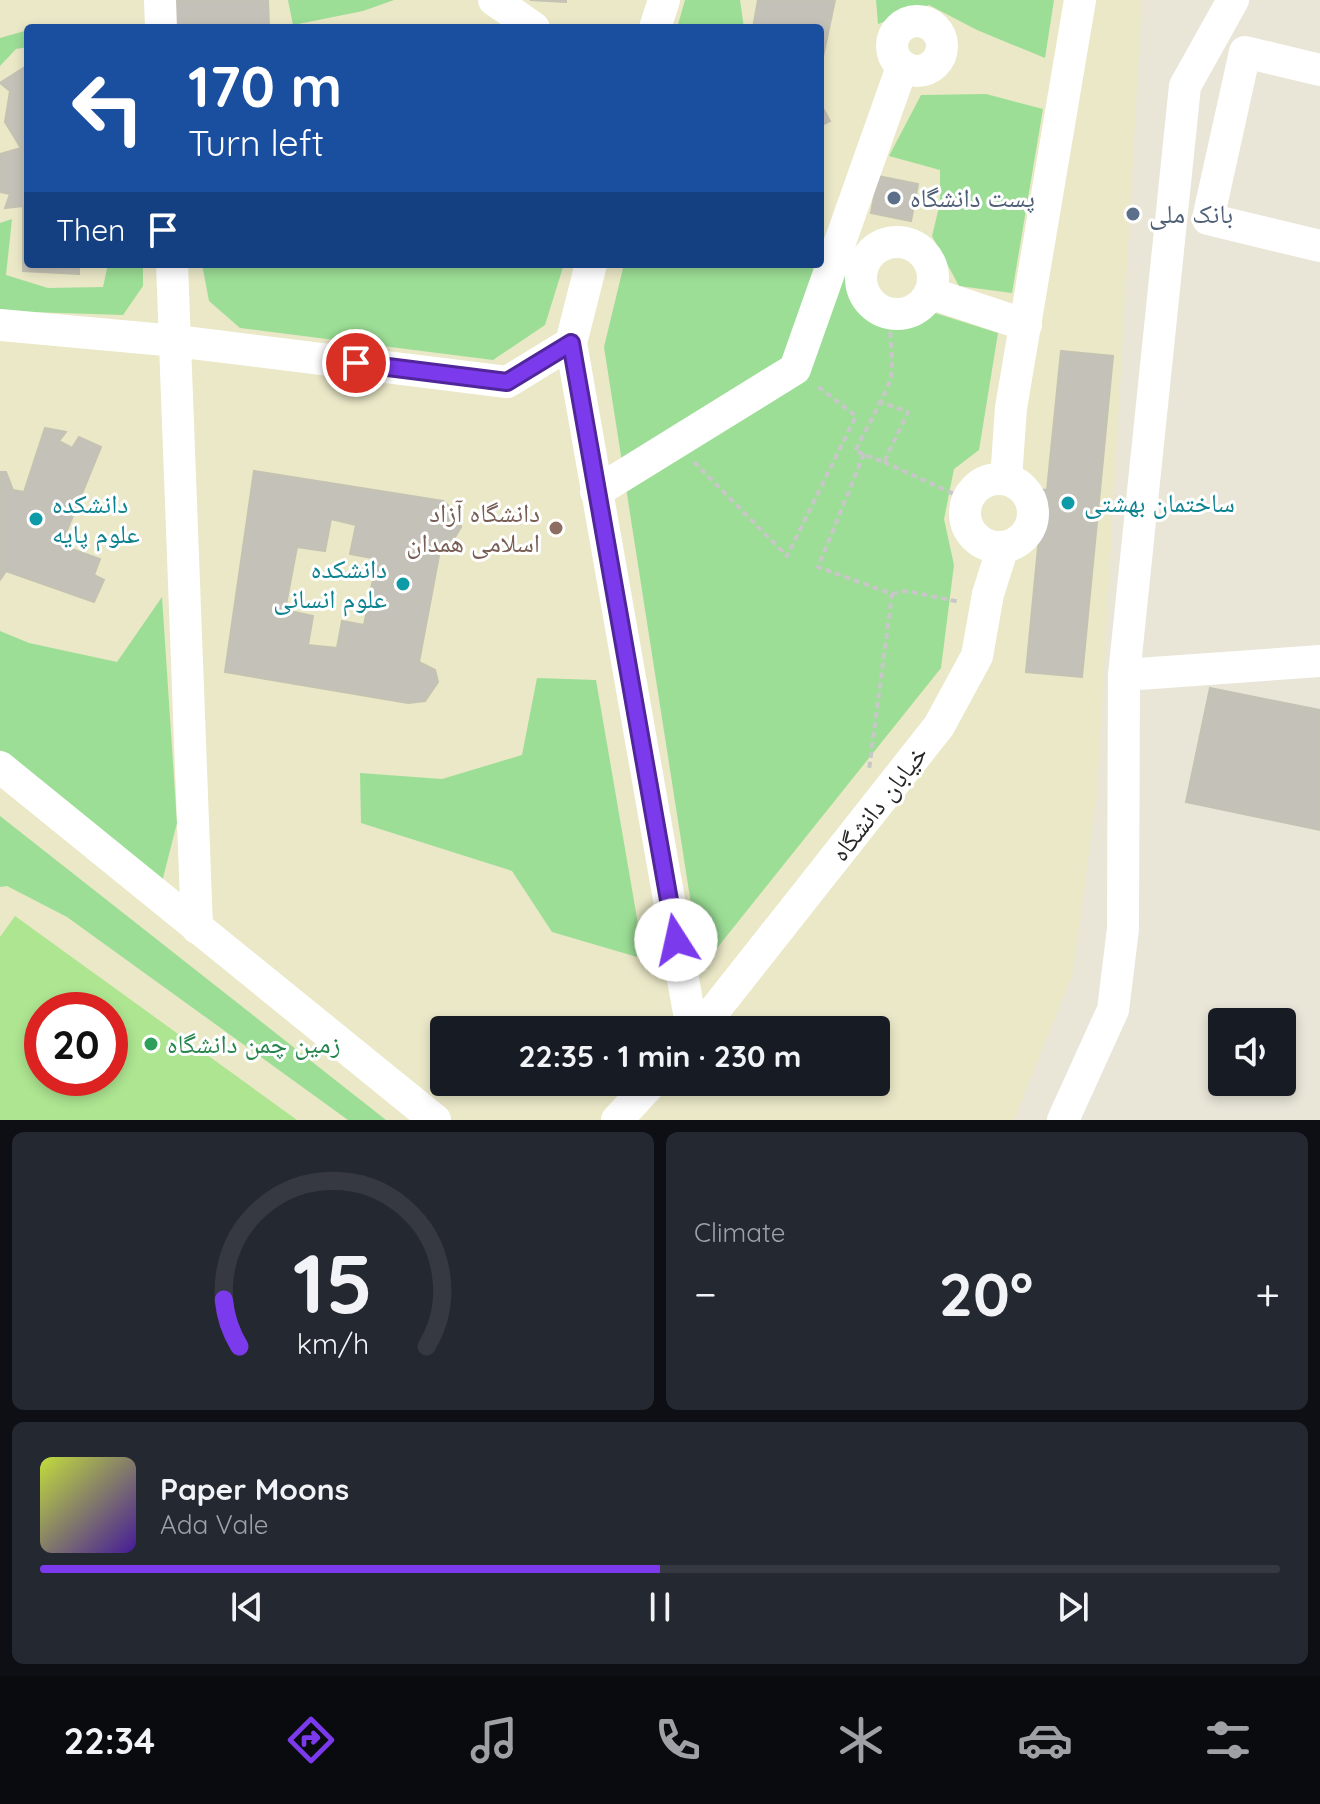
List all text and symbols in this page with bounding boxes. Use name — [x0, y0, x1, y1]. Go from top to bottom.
text: 170 m — [188, 51, 342, 121]
icon: left — [56, 56, 160, 160]
text: Turn left — [188, 120, 324, 165]
place label: پست دانشگاه — [910, 181, 1035, 214]
marker: پست دانشگاه — [885, 189, 903, 207]
place label: بانک ملی — [1149, 197, 1233, 230]
marker: بانک ملی — [1124, 205, 1142, 223]
icon: arrive — [141, 208, 185, 252]
text: Then — [56, 211, 125, 249]
pin — [322, 329, 390, 397]
icon: arrive — [334, 341, 378, 385]
place label: ساختمان بهشتی — [1084, 486, 1235, 519]
place label: دانشکده علوم پایه — [52, 487, 140, 552]
marker: ساختمان بهشتی — [1059, 494, 1077, 512]
place label: دانشگاه آزاد اسلامی همدان — [406, 496, 540, 559]
marker: دانشکده علوم پایه — [27, 510, 45, 528]
marker: دانشگاه آزاد اسلامی همدان — [547, 519, 565, 537]
place label: دانشکده علوم انسانی — [273, 552, 387, 617]
marker: دانشکده علوم انسانی — [394, 575, 412, 593]
street label: خیابان دانشگاه — [823, 738, 934, 868]
position arrow — [634, 898, 718, 982]
speed limit sign: 20 — [24, 992, 128, 1096]
map controls — [1208, 1008, 1296, 1096]
button: sound — [1208, 1008, 1296, 1096]
place label: زمین چمن دانشگاه — [167, 1027, 341, 1060]
marker: زمین چمن دانشگاه — [142, 1035, 160, 1053]
text: 22:35 · 1 min · 230 m — [519, 1037, 802, 1075]
text: Climate — [694, 1216, 785, 1249]
text: 15 — [293, 1230, 373, 1334]
text: 20° — [939, 1256, 1033, 1331]
text: − — [694, 1266, 717, 1321]
text: + — [1255, 1266, 1280, 1321]
text: km/h — [297, 1325, 369, 1361]
text: Paper Moons — [160, 1470, 349, 1508]
text: Ada Vale — [160, 1508, 269, 1541]
icon: previous — [225, 1585, 269, 1629]
icon: pause — [638, 1585, 682, 1629]
icon: next — [1051, 1585, 1095, 1629]
icon: directions — [283, 1712, 339, 1768]
icon: music — [466, 1712, 522, 1768]
icon: phone — [650, 1712, 706, 1768]
icon: climate — [833, 1712, 889, 1768]
icon: car — [1017, 1712, 1073, 1768]
icon: filters — [1200, 1712, 1256, 1768]
text: 22:34 — [64, 1718, 155, 1763]

